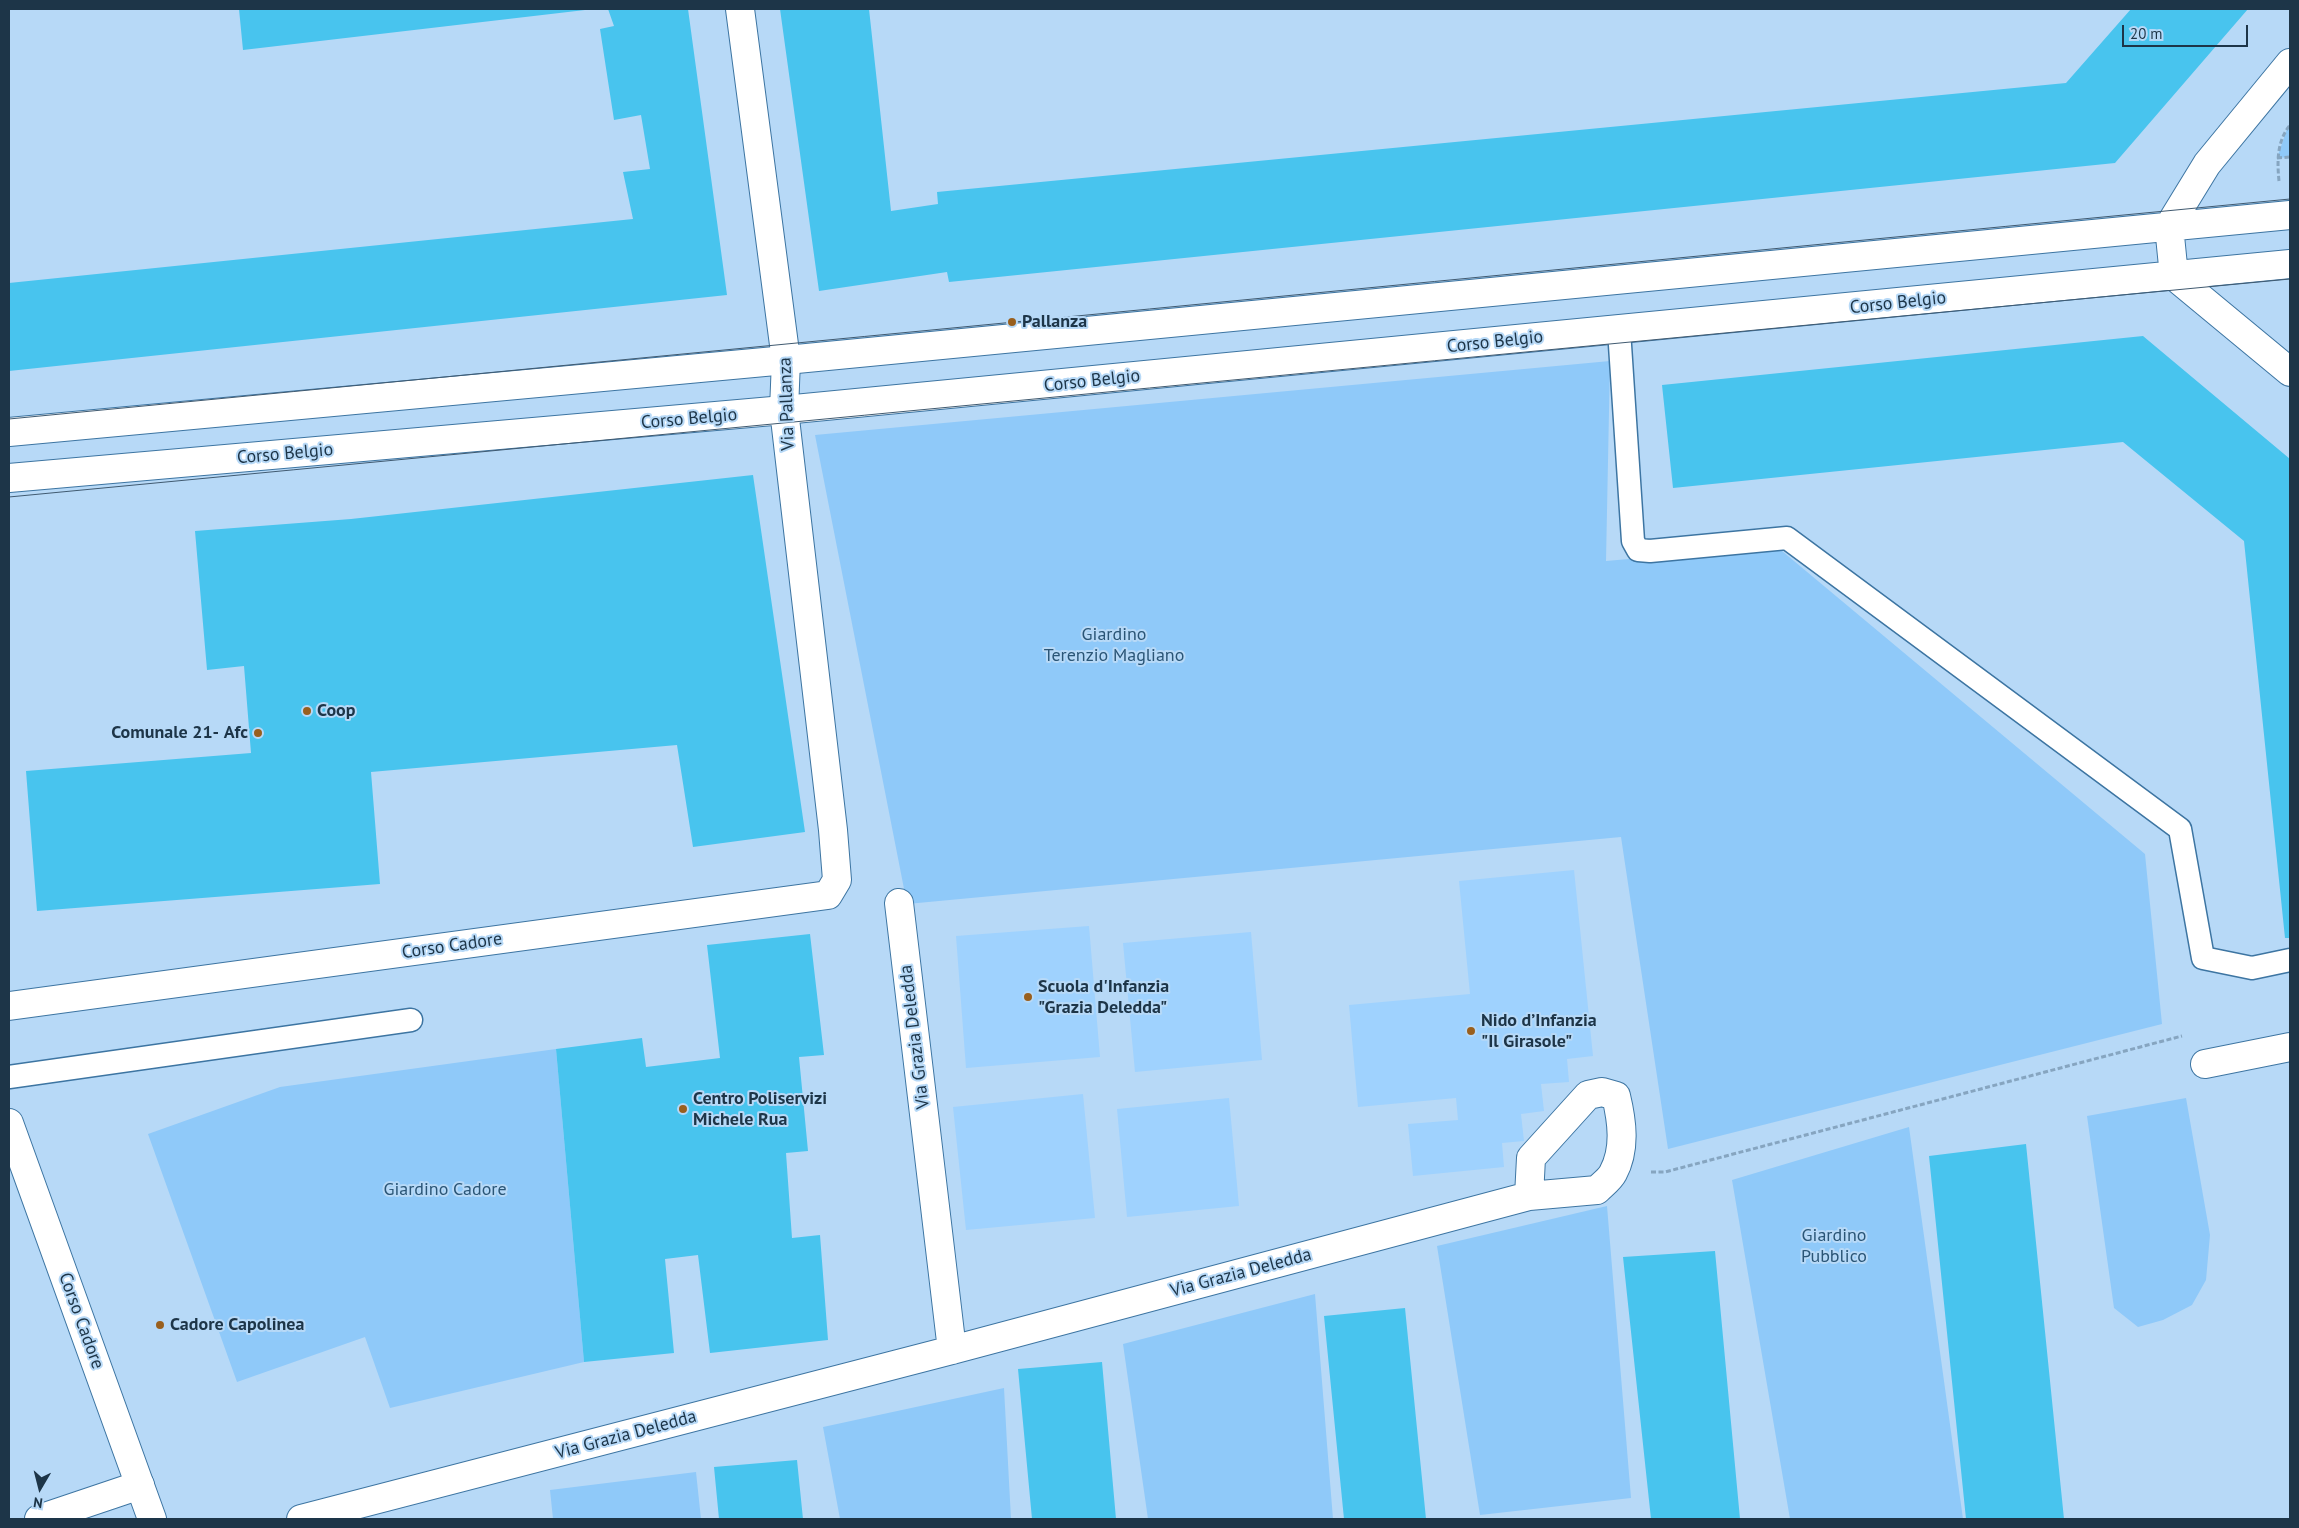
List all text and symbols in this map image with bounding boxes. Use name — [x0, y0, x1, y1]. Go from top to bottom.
scale bar — [2124, 15, 2250, 47]
text: 20 m — [2130, 24, 2163, 43]
street label: Corso Belgio — [1849, 287, 1947, 319]
place label: Pallanza — [1022, 311, 1087, 333]
marker: Pallanza — [1006, 316, 1018, 328]
street label: Corso Belgio — [1446, 326, 1544, 358]
street label: Via Pallanza — [775, 357, 799, 451]
street label: Corso Belgio — [1043, 365, 1141, 397]
street label: Corso Belgio — [640, 404, 738, 434]
street label: Corso Belgio — [236, 439, 334, 469]
park label: Giardino Terenzio Magliano — [1044, 624, 1184, 666]
place label: Coop — [317, 700, 355, 722]
marker: Coop — [301, 705, 313, 717]
place label: Comunale 21- Afc — [111, 722, 248, 744]
marker: Comunale 21- Afc — [252, 727, 264, 739]
street label: Corso Cadore — [401, 928, 503, 964]
street label: Via Grazia Deledda — [895, 964, 935, 1110]
place label: Scuola d'Infanzia "Grazia Deledda" — [1038, 976, 1169, 1019]
marker: Scuola d'Infanzia "Grazia Deledda" — [1022, 991, 1034, 1003]
place label: Nido d’Infanzia "Il Girasole" — [1481, 1010, 1597, 1052]
marker: Nido d’Infanzia "Il Girasole" — [1465, 1025, 1477, 1037]
place label: Centro Poliservizi Michele Rua — [693, 1088, 827, 1130]
marker: Centro Poliservizi Michele Rua — [677, 1103, 689, 1115]
park label: Giardino Cadore — [383, 1179, 507, 1201]
park label: Giardino Pubblico — [1801, 1225, 1867, 1268]
street label: Via Grazia Deledda — [1168, 1244, 1314, 1302]
street label: Corso Cadore — [54, 1270, 108, 1372]
place label: Cadore Capolinea — [170, 1314, 304, 1336]
marker: Cadore Capolinea — [154, 1319, 166, 1331]
street label: Via Grazia Deledda — [553, 1406, 699, 1464]
north arrow — [15, 1463, 65, 1513]
text: N — [32, 1493, 44, 1512]

